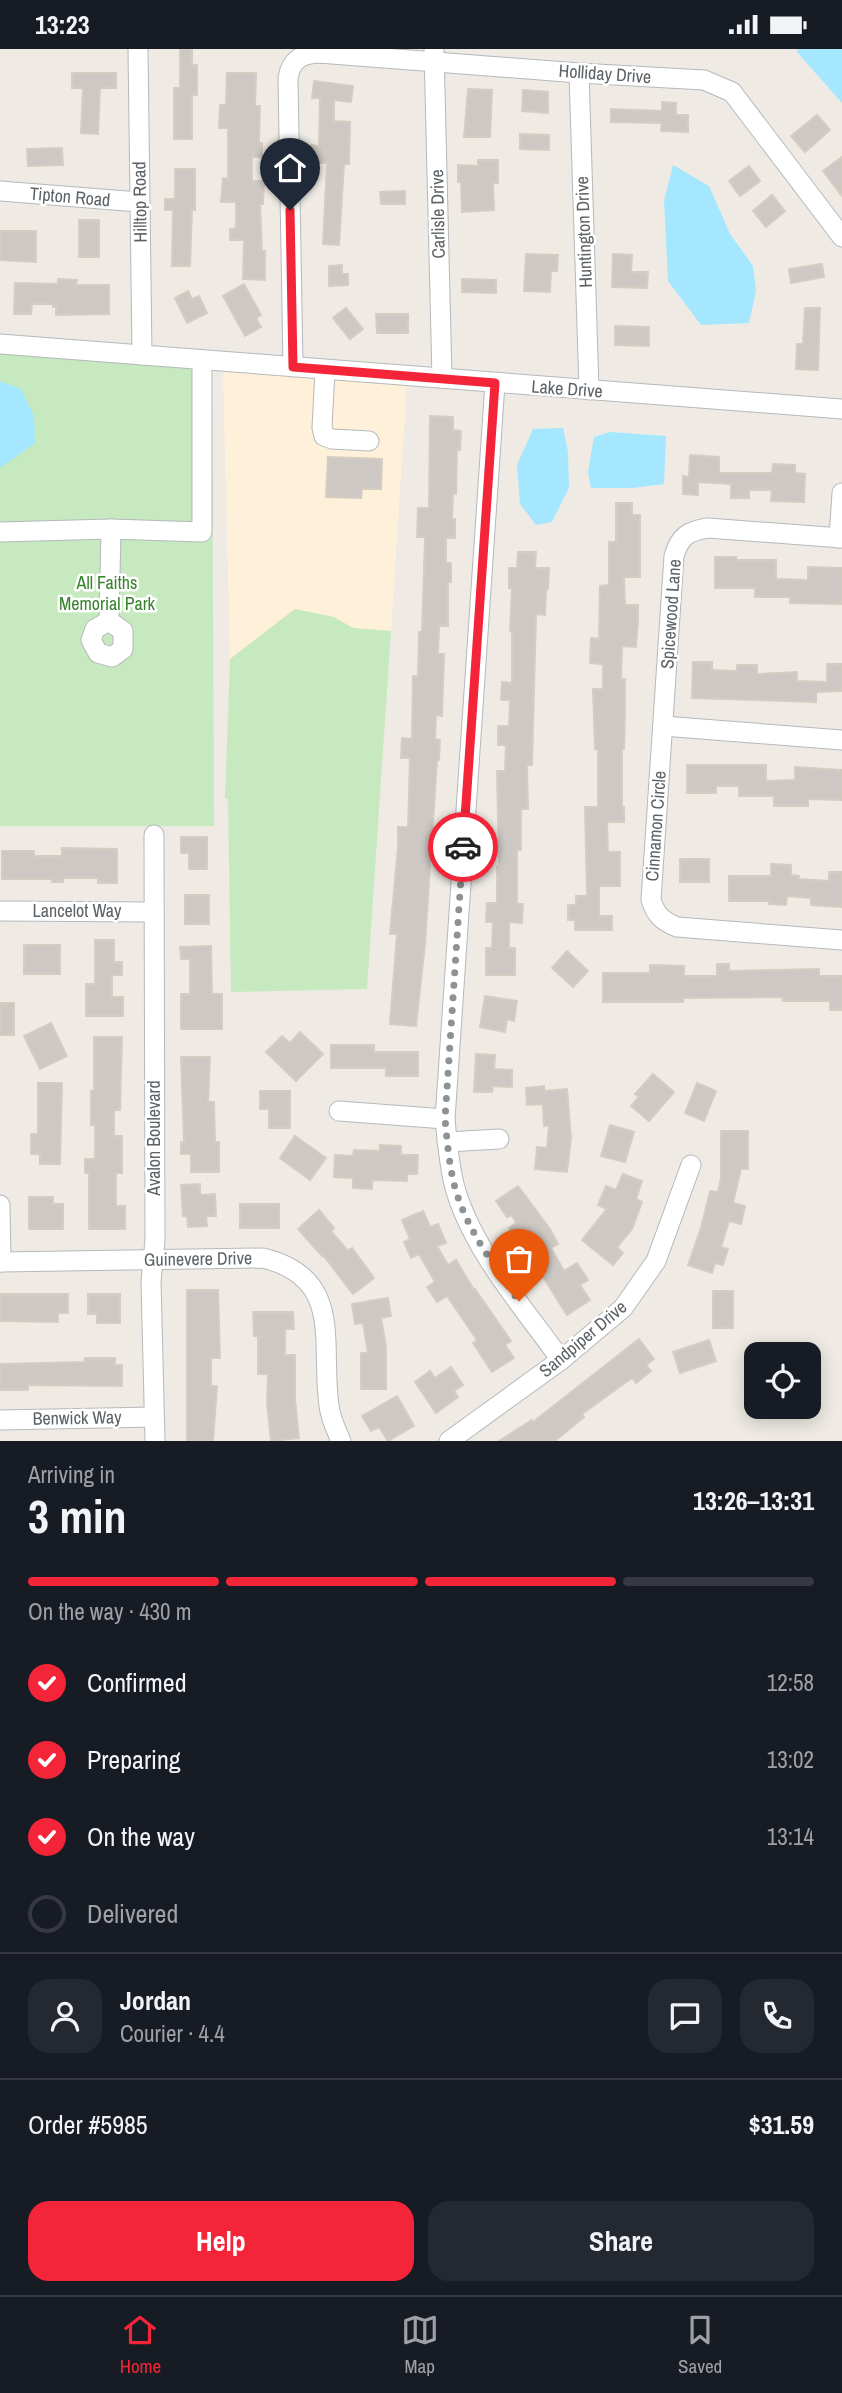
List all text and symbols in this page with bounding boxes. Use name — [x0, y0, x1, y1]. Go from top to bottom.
text: 13:23 — [35, 7, 90, 42]
street label: Holliday Drive — [558, 58, 652, 89]
pin — [260, 138, 320, 210]
icon: home — [271, 149, 309, 187]
street label: Hilltop Road — [126, 161, 153, 243]
street label: Carlisle Drive — [424, 169, 451, 259]
street label: Huntington Drive — [569, 176, 598, 288]
street label: Tipton Road — [29, 181, 111, 212]
street label: Lake Drive — [531, 374, 604, 403]
street label: Spicewood Lane — [654, 558, 687, 670]
park label: All Faiths Memorial Park — [59, 570, 156, 616]
street label: Cinnamon Circle — [639, 770, 672, 882]
courier — [428, 812, 498, 882]
icon: car — [444, 828, 482, 866]
street label: Lancelot Way — [33, 898, 122, 923]
street label: Avalon Boulevard — [141, 1080, 166, 1197]
pin — [489, 1229, 549, 1301]
icon: bag — [500, 1240, 538, 1278]
street label: Guinevere Drive — [144, 1245, 252, 1272]
street label: Sandpiper Drive — [533, 1294, 632, 1383]
map controls — [744, 1342, 821, 1419]
button: locate — [744, 1342, 821, 1419]
street label: Benwick Way — [32, 1404, 122, 1431]
text: Arriving in — [28, 1459, 115, 1490]
text: 13:26–13:31 — [693, 1483, 814, 1518]
text: 3 min — [28, 1485, 127, 1547]
text: On the way · 430 m — [28, 1596, 192, 1627]
icon: check — [28, 1664, 66, 1702]
text: Confirmed — [87, 1665, 187, 1700]
text: 12:58 — [767, 1667, 814, 1698]
icon: check — [28, 1741, 66, 1779]
text: Preparing — [87, 1742, 181, 1777]
text: 13:02 — [767, 1744, 814, 1775]
icon: check — [28, 1818, 66, 1856]
text: On the way — [87, 1819, 195, 1854]
text: 13:14 — [767, 1821, 814, 1852]
text: Delivered — [87, 1896, 178, 1931]
button: person — [28, 1979, 102, 2053]
button: chat — [648, 1979, 722, 2053]
button: phone — [740, 1979, 814, 2053]
text: Jordan — [120, 1983, 191, 2018]
text: Courier · 4.4 — [120, 2018, 225, 2049]
text: Order #5985 — [28, 2107, 148, 2142]
text: $31.59 — [749, 2107, 814, 2142]
button: Help — [28, 2201, 414, 2281]
button: Share — [428, 2201, 814, 2281]
tab: Home — [120, 2311, 161, 2379]
tab: Map — [401, 2311, 439, 2379]
tab: Saved — [678, 2311, 722, 2379]

